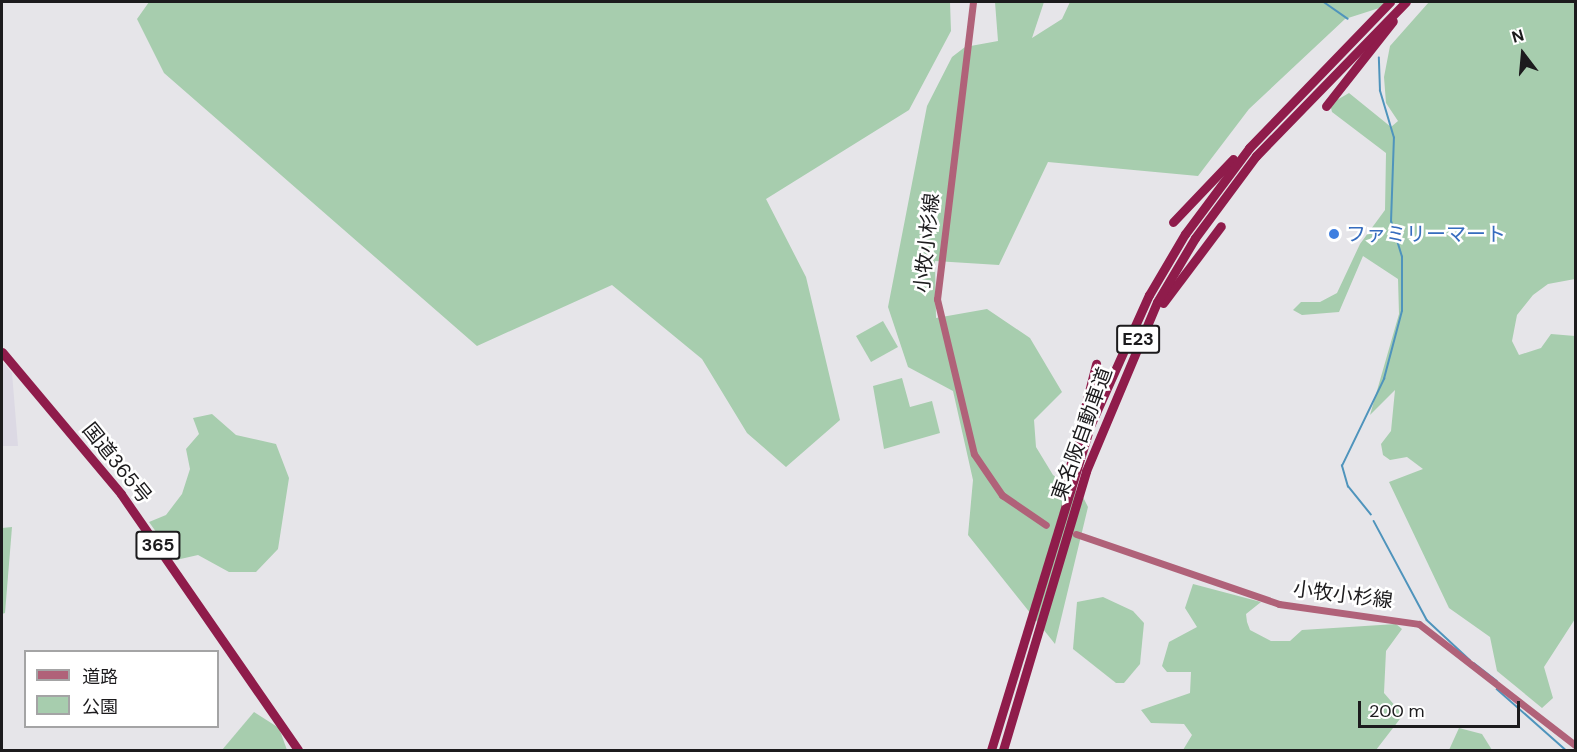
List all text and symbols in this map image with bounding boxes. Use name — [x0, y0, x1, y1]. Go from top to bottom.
north arrow — [1493, 24, 1553, 84]
text: N — [1509, 25, 1526, 48]
street label: 小牧小杉線 — [910, 192, 944, 294]
place label: ファミリーマート — [1346, 222, 1506, 246]
marker: ファミリーマート — [1327, 227, 1341, 241]
road number: E23 — [1116, 324, 1160, 354]
street label: 東名阪自動車道 — [1047, 364, 1117, 504]
street label: 国道365号 — [77, 418, 157, 508]
road number: 365 — [134, 530, 182, 560]
street label: 小牧小杉線 — [1292, 577, 1394, 613]
legend — [24, 650, 219, 728]
text: 道路 — [82, 665, 118, 689]
scale bar — [1361, 689, 1523, 727]
text: 公園 — [82, 695, 118, 719]
text: 200 m — [1369, 699, 1425, 723]

